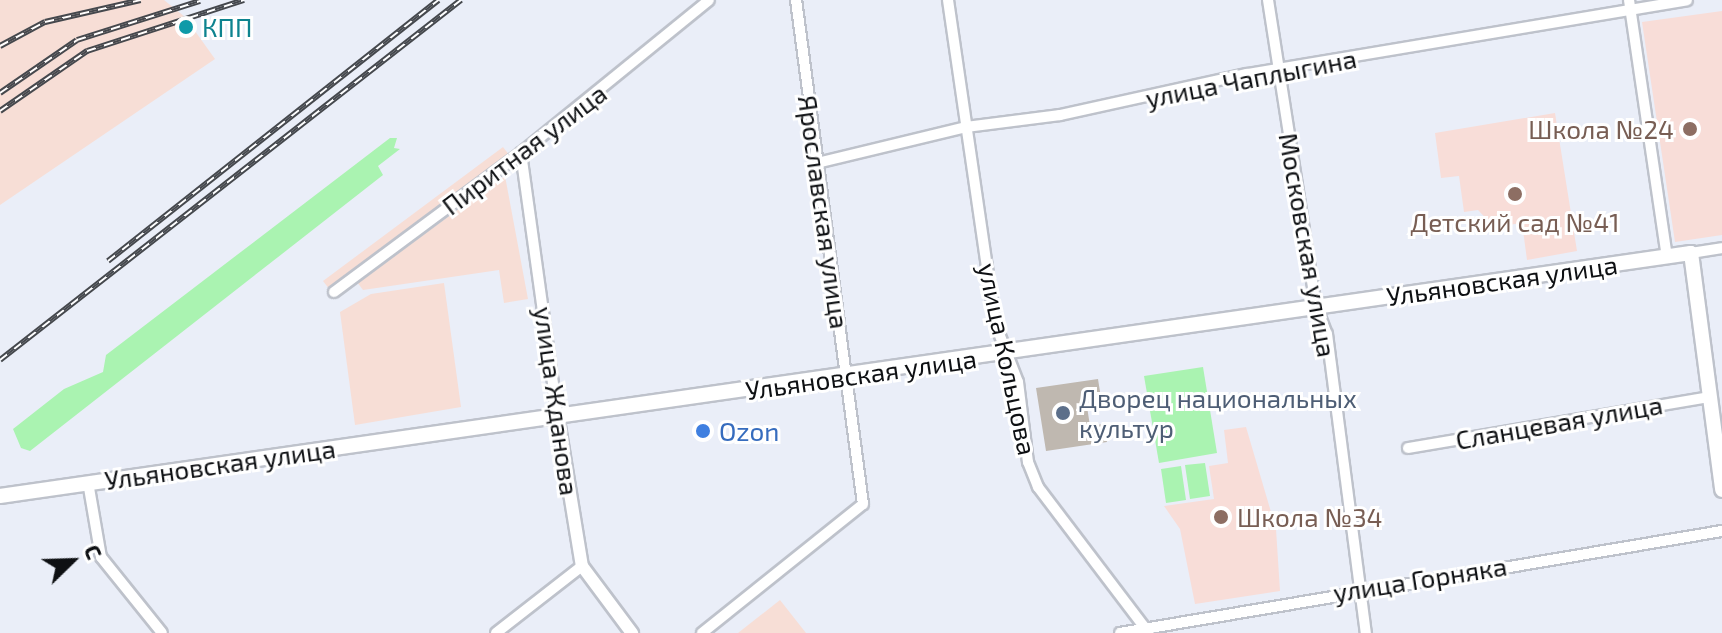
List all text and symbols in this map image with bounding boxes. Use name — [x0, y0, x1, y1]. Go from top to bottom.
place label: КПП — [202, 11, 252, 43]
marker: КПП — [177, 18, 195, 36]
street label: улица Чаплыгина — [1143, 42, 1359, 114]
street label: Пиритная улица — [436, 77, 612, 221]
street label: Ярославская улица — [792, 93, 856, 331]
place label: Школа №24 — [1528, 113, 1674, 145]
marker: Школа №24 — [1681, 120, 1699, 138]
street label: Московская улица — [1273, 130, 1343, 360]
marker: Детский сад №41 — [1506, 185, 1524, 203]
place label: Детский сад №41 — [1410, 206, 1620, 238]
street label: Ульяновская улица — [1385, 248, 1619, 312]
street label: улица Кольцова — [972, 260, 1044, 458]
street label: улица Жданова — [528, 305, 586, 497]
street label: Ульяновская улица — [744, 342, 978, 406]
place label: Дворец национальных культур — [1079, 382, 1357, 444]
street label: Сланцевая улица — [1453, 388, 1665, 456]
marker: Дворец национальных культур — [1054, 404, 1072, 422]
place label: Ozon — [719, 415, 779, 447]
marker: Ozon — [694, 422, 712, 440]
street label: Ульяновская улица — [103, 432, 337, 496]
place label: Школа №34 — [1237, 501, 1383, 533]
marker: Школа №34 — [1212, 508, 1230, 526]
north arrow — [32, 521, 112, 601]
text: С — [80, 541, 109, 563]
street label: улица Горняка — [1331, 550, 1509, 608]

